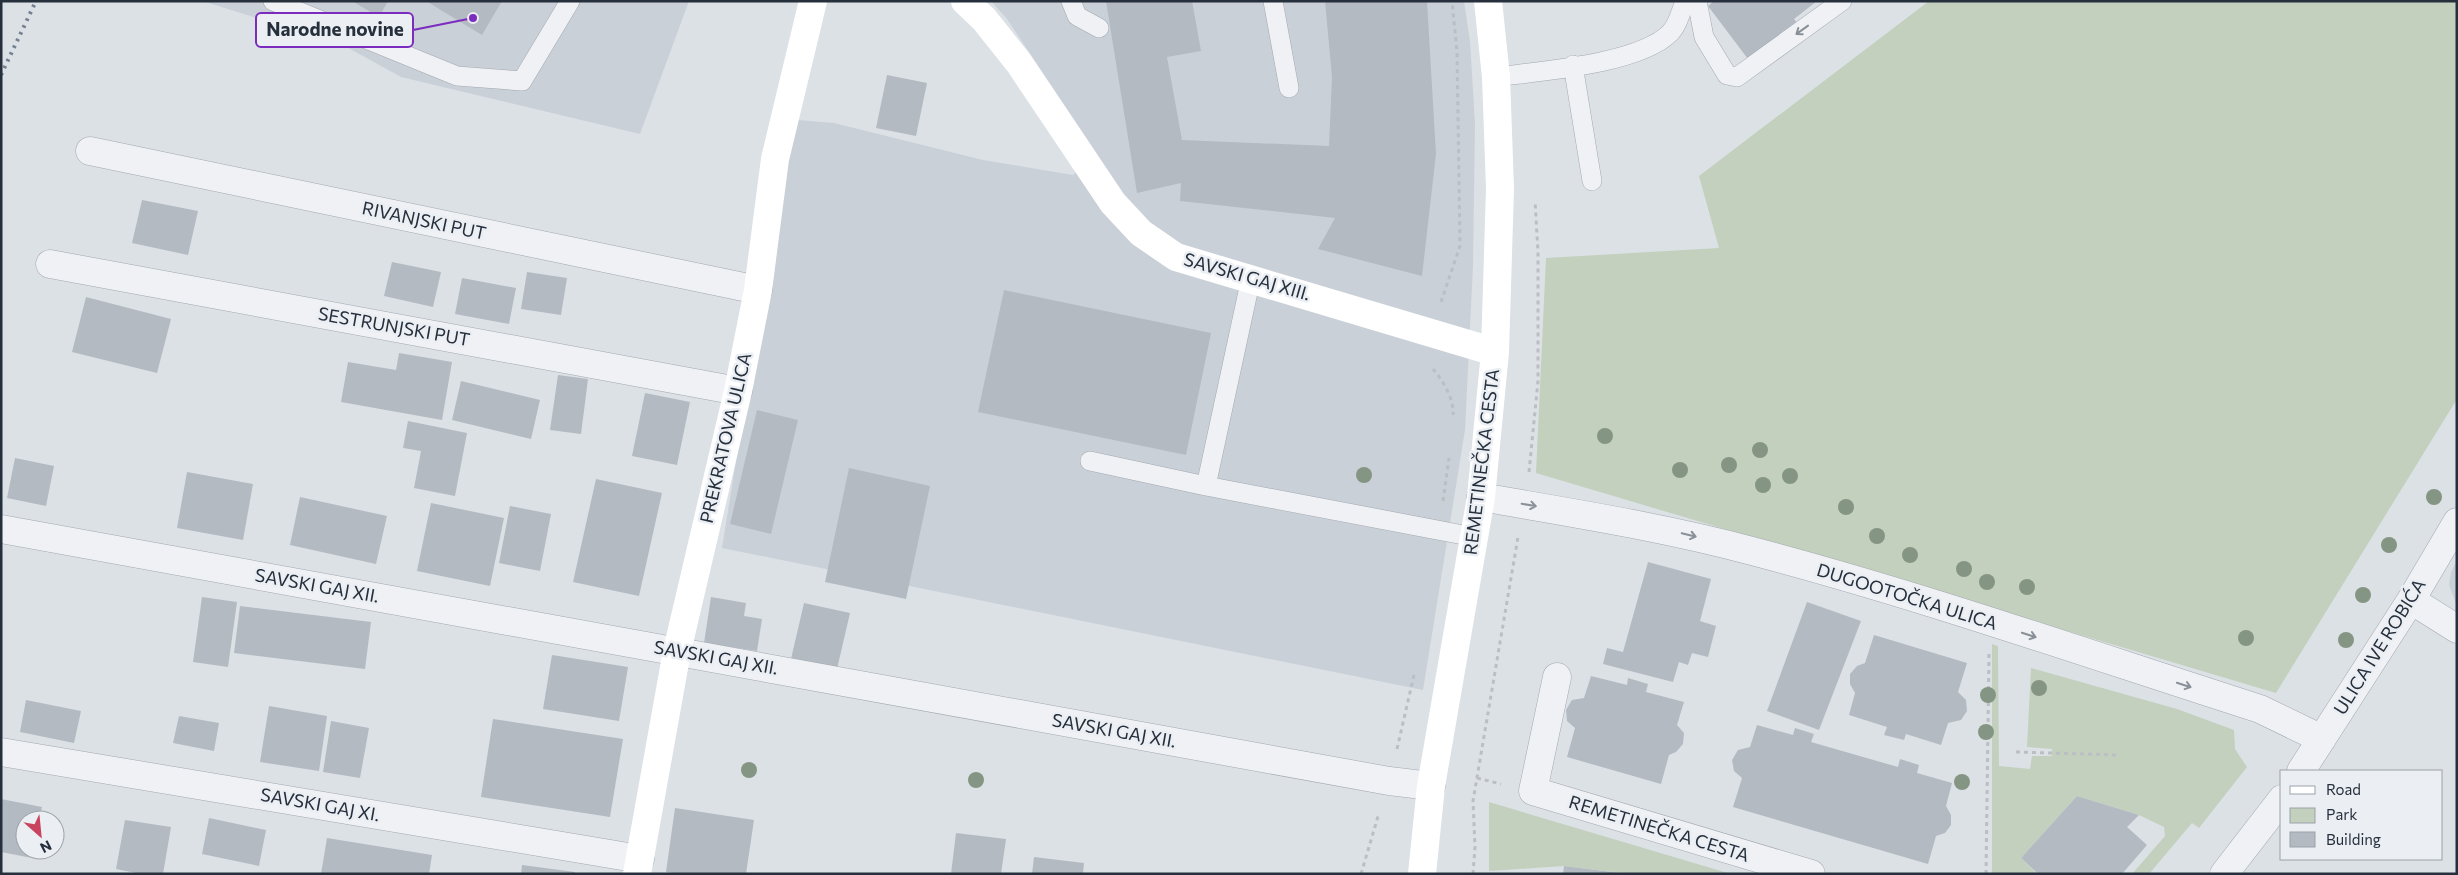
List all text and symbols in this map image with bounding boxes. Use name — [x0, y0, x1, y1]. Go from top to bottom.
callout: Narodne novine — [256, 13, 413, 47]
text: Narodne novine — [266, 17, 404, 40]
one-way arrow — [1795, 25, 1809, 35]
street label: RIVANJSKI PUT — [360, 196, 488, 244]
street label: SAVSKI GAJ XIII. — [1181, 247, 1313, 305]
street label: SESTRUNJSKI PUT — [316, 302, 472, 350]
street label: PREKRATOVA ULICA — [695, 350, 755, 525]
street label: REMETINEČKA CESTA — [1459, 367, 1503, 556]
one-way arrow — [1521, 501, 1537, 511]
one-way arrow — [1680, 531, 1696, 540]
street label: DUGOOTOČKA ULICA — [1814, 558, 2000, 634]
street label: SAVSKI GAJ XII. — [253, 563, 381, 607]
street label: ULICA IVE ROBIĆA — [2328, 574, 2430, 718]
one-way arrow — [2021, 631, 2037, 641]
street label: SAVSKI GAJ XII. — [652, 635, 780, 679]
one-way arrow — [2176, 680, 2192, 690]
street label: SAVSKI GAJ XII. — [1050, 708, 1178, 752]
legend — [2280, 770, 2443, 860]
text: Road — [2326, 780, 2361, 798]
street label: SAVSKI GAJ XI. — [259, 783, 381, 825]
street label: REMETINEČKA CESTA — [1566, 790, 1752, 866]
text: Park — [2326, 805, 2357, 823]
north arrow — [15, 810, 65, 860]
text: Building — [2326, 830, 2381, 848]
text: N — [38, 837, 55, 857]

